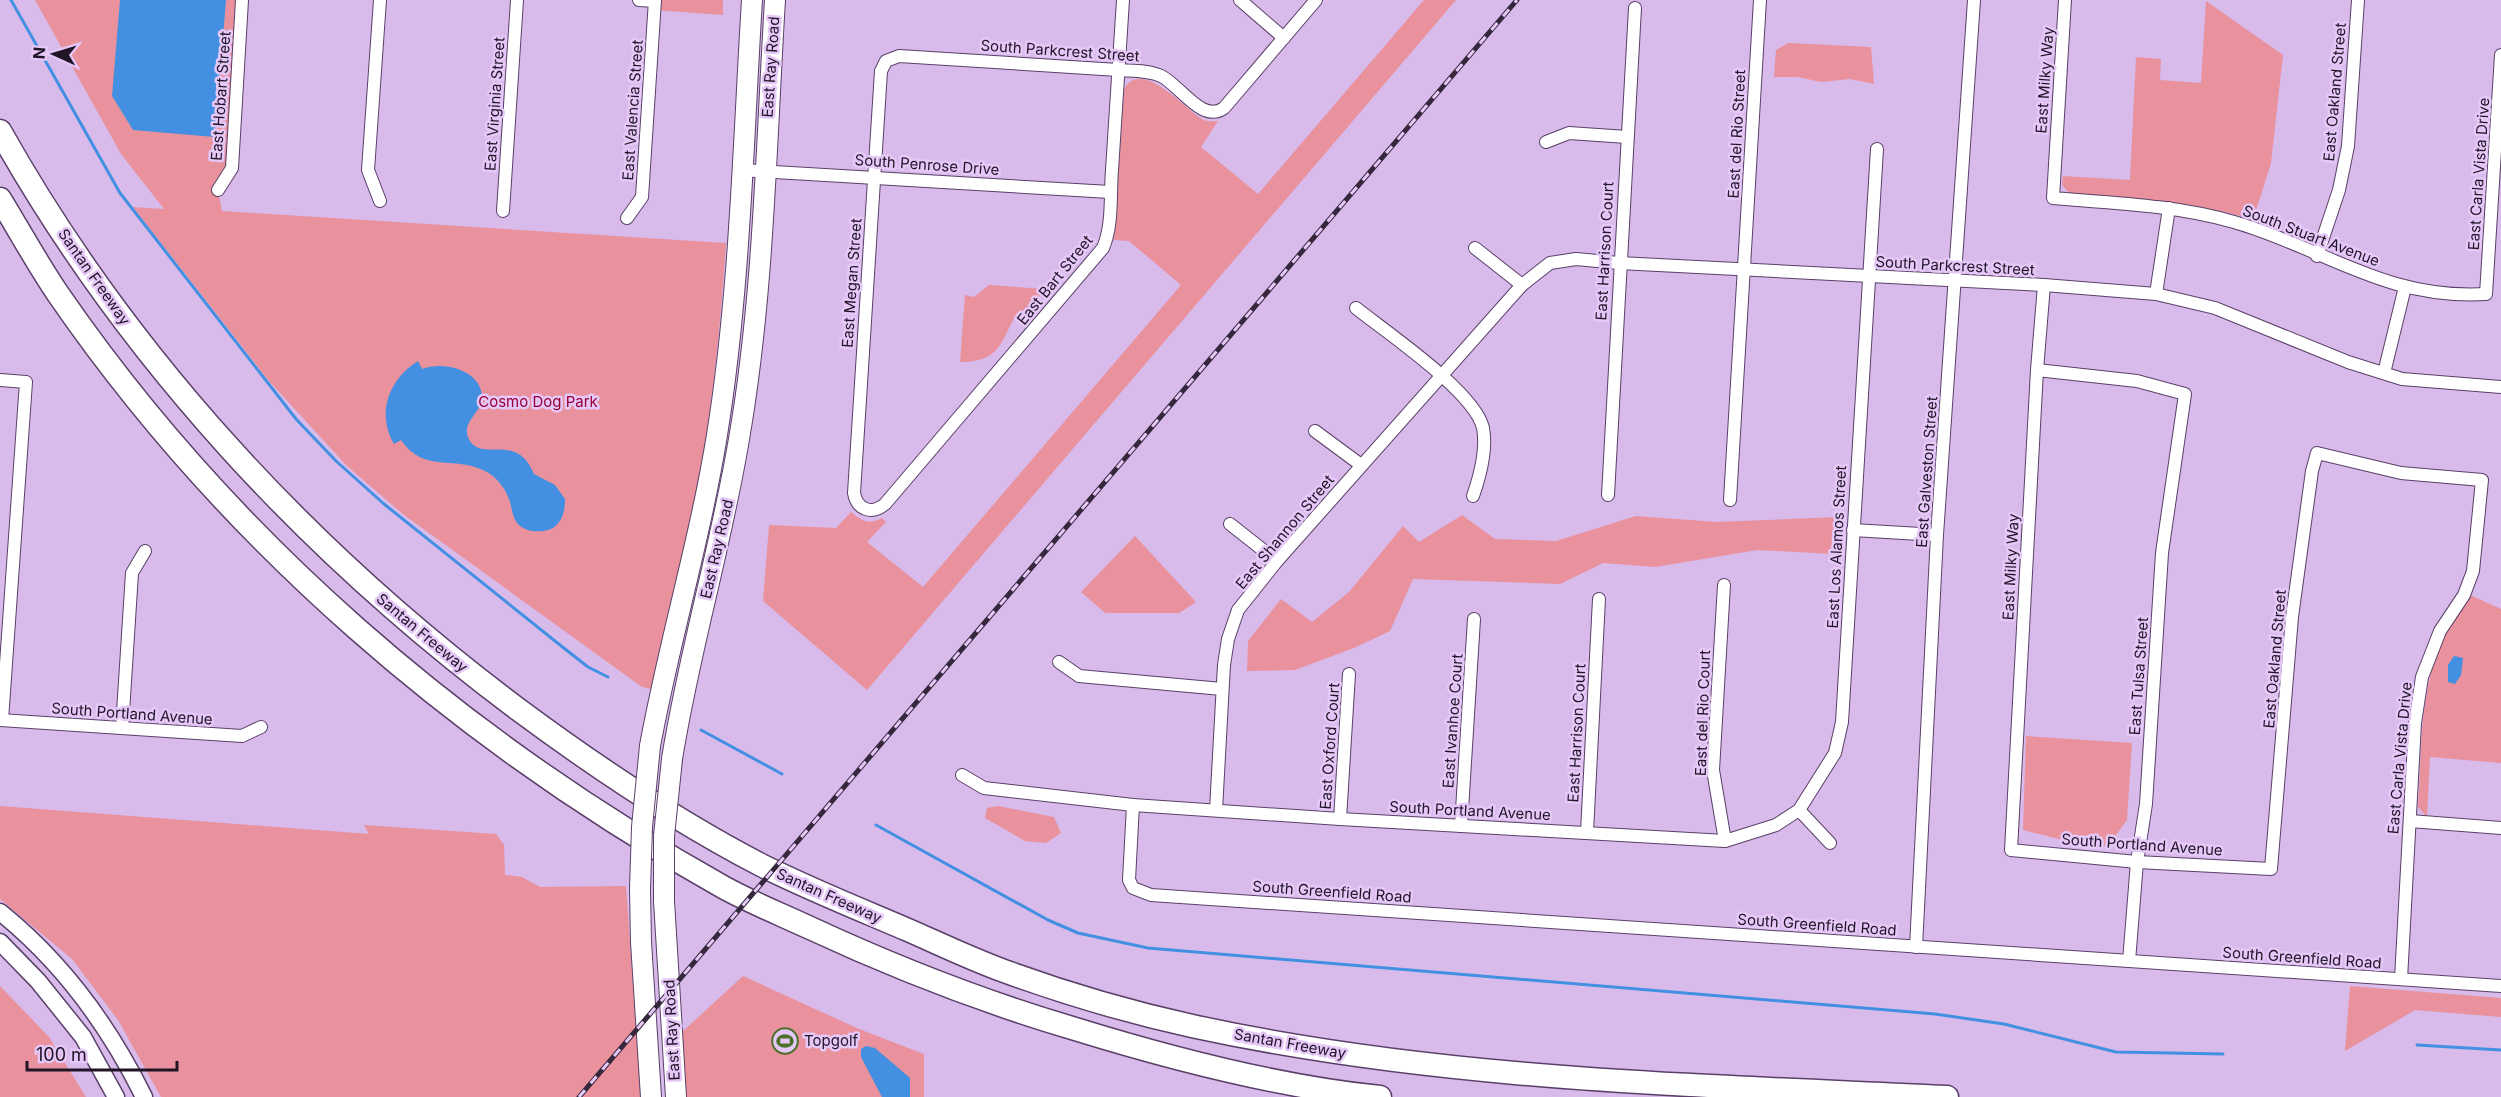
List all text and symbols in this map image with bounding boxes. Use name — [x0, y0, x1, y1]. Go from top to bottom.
street label: East Ray Road — [757, 16, 784, 118]
street label: East Oakland Street — [2319, 22, 2350, 162]
north arrow — [24, 24, 84, 84]
street label: East Milky Way — [2031, 25, 2058, 134]
street label: East Hobart Street — [206, 31, 235, 161]
street label: South Parkcrest Street — [980, 35, 1140, 66]
street label: East Virginia Street — [480, 36, 509, 172]
street label: East Valencia Street — [618, 39, 647, 181]
text: N — [29, 46, 49, 60]
street label: East del Rio Street — [1724, 69, 1749, 199]
street label: East Carla Vista Drive — [2464, 97, 2493, 251]
street label: South Penrose Drive — [854, 150, 1000, 179]
street label: East Harrison Court — [1591, 181, 1618, 321]
street label: South Stuart Avenue — [2240, 201, 2382, 270]
street label: East Megan Street — [837, 217, 866, 348]
street label: Santan Freeway — [54, 225, 135, 329]
street label: East Bart Street — [1013, 231, 1097, 328]
street label: South Parkcrest Street — [1875, 252, 2035, 279]
park label: Cosmo Dog Park — [478, 392, 599, 411]
street label: East Galveston Street — [1912, 396, 1941, 548]
street label: East Los Alamos Street — [1823, 465, 1850, 629]
street label: East Shannon Street — [1231, 471, 1338, 593]
street label: East Ray Road — [696, 497, 737, 600]
street label: East Milky Way — [1998, 513, 2023, 621]
street label: Santan Freeway — [373, 589, 472, 677]
street label: East Oakland Street — [2259, 589, 2290, 729]
street label: East Tulsa Street — [2125, 616, 2152, 736]
street label: East del Rio Court — [1691, 649, 1714, 776]
street label: East Ivanhoe Court — [1438, 653, 1467, 789]
street label: East Harrison Court — [1563, 663, 1590, 803]
street label: East Carla Vista Drive — [2383, 681, 2416, 835]
street label: East Oxford Court — [1316, 682, 1343, 810]
street label: South Portland Avenue — [51, 698, 213, 729]
street label: South Portland Avenue — [1389, 797, 1551, 824]
street label: South Portland Avenue — [2061, 829, 2223, 860]
street label: Santan Freeway — [774, 864, 885, 928]
street label: South Greenfield Road — [1252, 876, 1412, 907]
street label: South Greenfield Road — [1737, 909, 1897, 940]
street label: South Greenfield Road — [2222, 942, 2382, 973]
street label: East Ray Road — [659, 979, 684, 1081]
street label: Santan Freeway — [1233, 1024, 1348, 1063]
sports icon: Topgolf — [770, 1026, 800, 1056]
place label: Topgolf — [804, 1031, 859, 1050]
scale bar — [27, 1034, 177, 1072]
text: 100 m — [36, 1044, 87, 1065]

